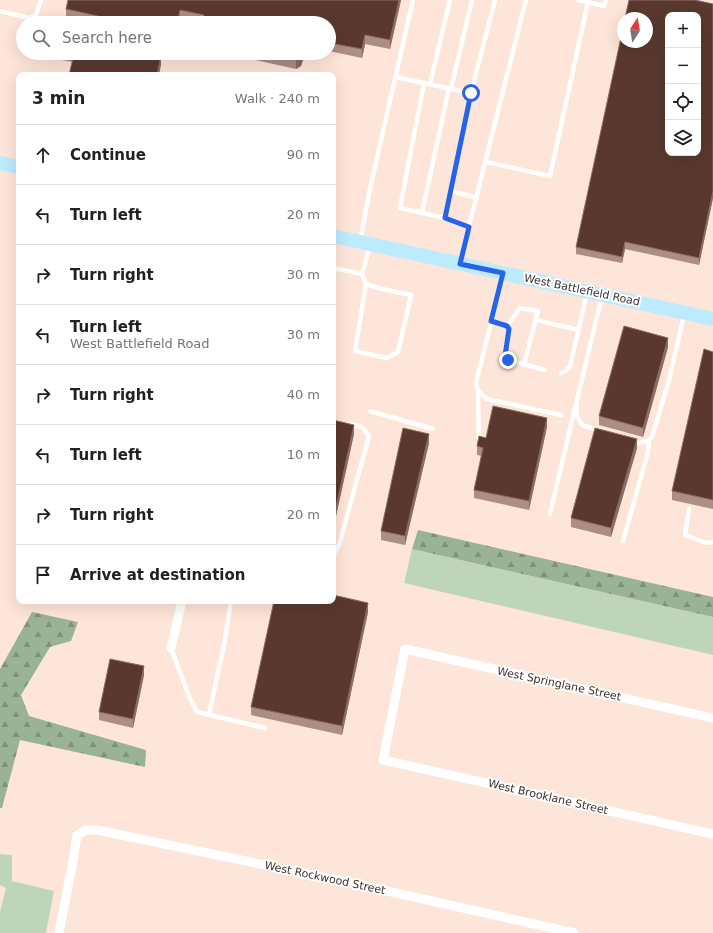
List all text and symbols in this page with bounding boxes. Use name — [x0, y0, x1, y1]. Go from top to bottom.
north arrow — [617, 12, 653, 48]
map controls — [665, 12, 701, 156]
button: + — [665, 12, 701, 48]
search box — [16, 16, 336, 60]
icon: search — [30, 27, 52, 49]
text: Search here — [62, 29, 152, 47]
button: − — [665, 48, 701, 84]
route start — [462, 84, 480, 102]
button: locate — [665, 84, 701, 120]
text: 3 min — [32, 88, 85, 108]
text: Walk · 240 m — [235, 91, 320, 106]
button: layers — [665, 120, 701, 156]
icon: ahead — [32, 144, 54, 166]
text: Continue — [70, 146, 146, 164]
text: 90 m — [287, 147, 320, 162]
icon: left — [32, 204, 54, 226]
text: Turn left — [70, 206, 142, 224]
text: 20 m — [287, 207, 320, 222]
icon: right — [32, 264, 54, 286]
text: Turn right — [70, 266, 154, 284]
text: 30 m — [287, 267, 320, 282]
street label: West Battlefield Road — [523, 271, 641, 309]
text: Turn left — [70, 318, 142, 336]
icon: left — [32, 324, 54, 346]
text: 30 m — [287, 327, 320, 342]
text: West Battlefield Road — [70, 336, 210, 351]
route end — [499, 351, 517, 369]
icon: right — [32, 384, 54, 406]
text: Turn right — [70, 386, 154, 404]
text: 40 m — [287, 387, 320, 402]
icon: left — [32, 444, 54, 466]
text: Turn left — [70, 446, 142, 464]
text: 10 m — [287, 447, 320, 462]
icon: right — [32, 504, 54, 526]
text: Turn right — [70, 506, 154, 524]
text: 20 m — [287, 507, 320, 522]
icon: arrive — [32, 564, 54, 586]
text: Arrive at destination — [70, 566, 245, 584]
street label: West Springlane Street — [496, 664, 623, 704]
street label: West Brooklane Street — [487, 777, 610, 817]
street label: West Rockwood Street — [263, 859, 387, 897]

